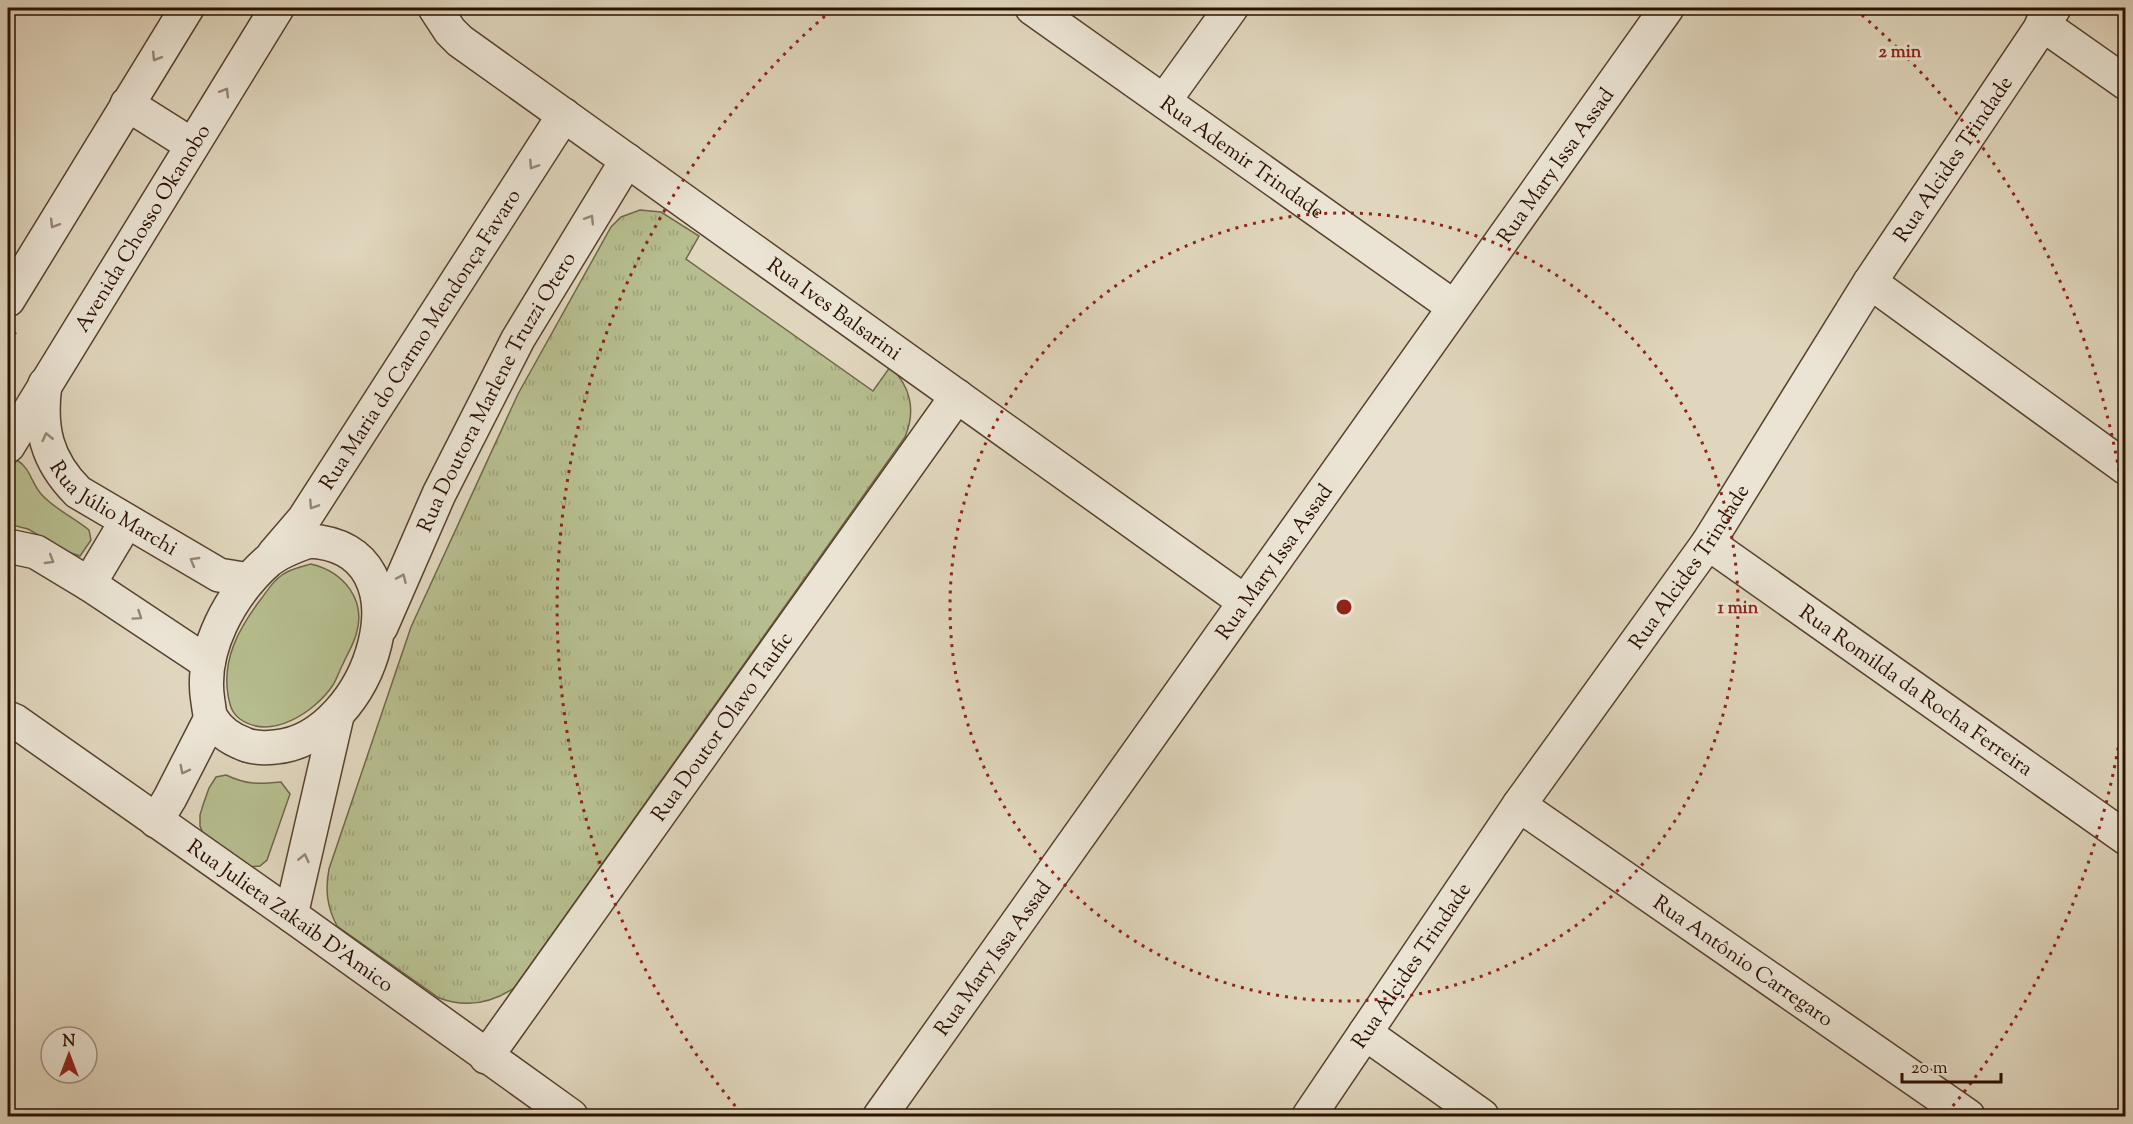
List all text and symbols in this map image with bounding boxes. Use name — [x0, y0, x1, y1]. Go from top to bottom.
text: 2 min — [1879, 40, 1922, 66]
one-way arrow — [151, 51, 163, 61]
street label: Rua Alcides Trindade — [1888, 71, 2021, 249]
street label: Rua Mary Issa Assad — [1491, 82, 1623, 251]
one-way arrow — [218, 88, 230, 98]
street label: Rua Ademir Trindade — [1153, 90, 1330, 228]
street label: Avenida Chosso Okanobo — [68, 119, 219, 339]
one-way arrow — [529, 158, 540, 169]
street label: Rua Maria do Carmo Mendonça Favaro — [313, 184, 529, 497]
one-way arrow — [582, 215, 594, 225]
one-way arrow — [50, 218, 62, 228]
street label: Rua Doutora Marlene Truzzi Otero — [411, 247, 584, 537]
street label: Rua Ives Balsarini — [760, 252, 907, 369]
one-way arrow — [41, 432, 54, 442]
street label: Rua Júlio Marchi — [41, 456, 183, 564]
street label: Rua Mary Issa Assad — [1210, 479, 1341, 647]
street label: Rua Alcides Trindade — [1623, 479, 1758, 656]
one-way arrow — [309, 498, 320, 509]
one-way arrow — [44, 553, 54, 565]
one-way arrow — [190, 557, 201, 569]
one-way arrow — [395, 573, 407, 584]
text: 1 min — [1718, 596, 1759, 622]
centre of rings — [1334, 597, 1354, 617]
street label: Rua Romilda da Rocha Ferreira — [1792, 599, 2038, 785]
one-way arrow — [131, 609, 142, 620]
street label: Rua Doutor Olavo Taufic — [645, 626, 801, 829]
one-way arrow — [180, 764, 192, 775]
street label: Rua Julieta Zakaib D'Amico — [180, 833, 399, 1001]
one-way arrow — [297, 853, 310, 863]
street label: Rua Mary Issa Assad — [928, 875, 1060, 1043]
street label: Rua Alcides Trindade — [1346, 877, 1479, 1055]
street label: Rua Antônio Carregaro — [1646, 889, 1839, 1035]
north arrow — [39, 1025, 99, 1085]
text: N — [63, 1031, 76, 1054]
scale bar — [1902, 1046, 2001, 1084]
text: 20 m — [1911, 1056, 1948, 1082]

